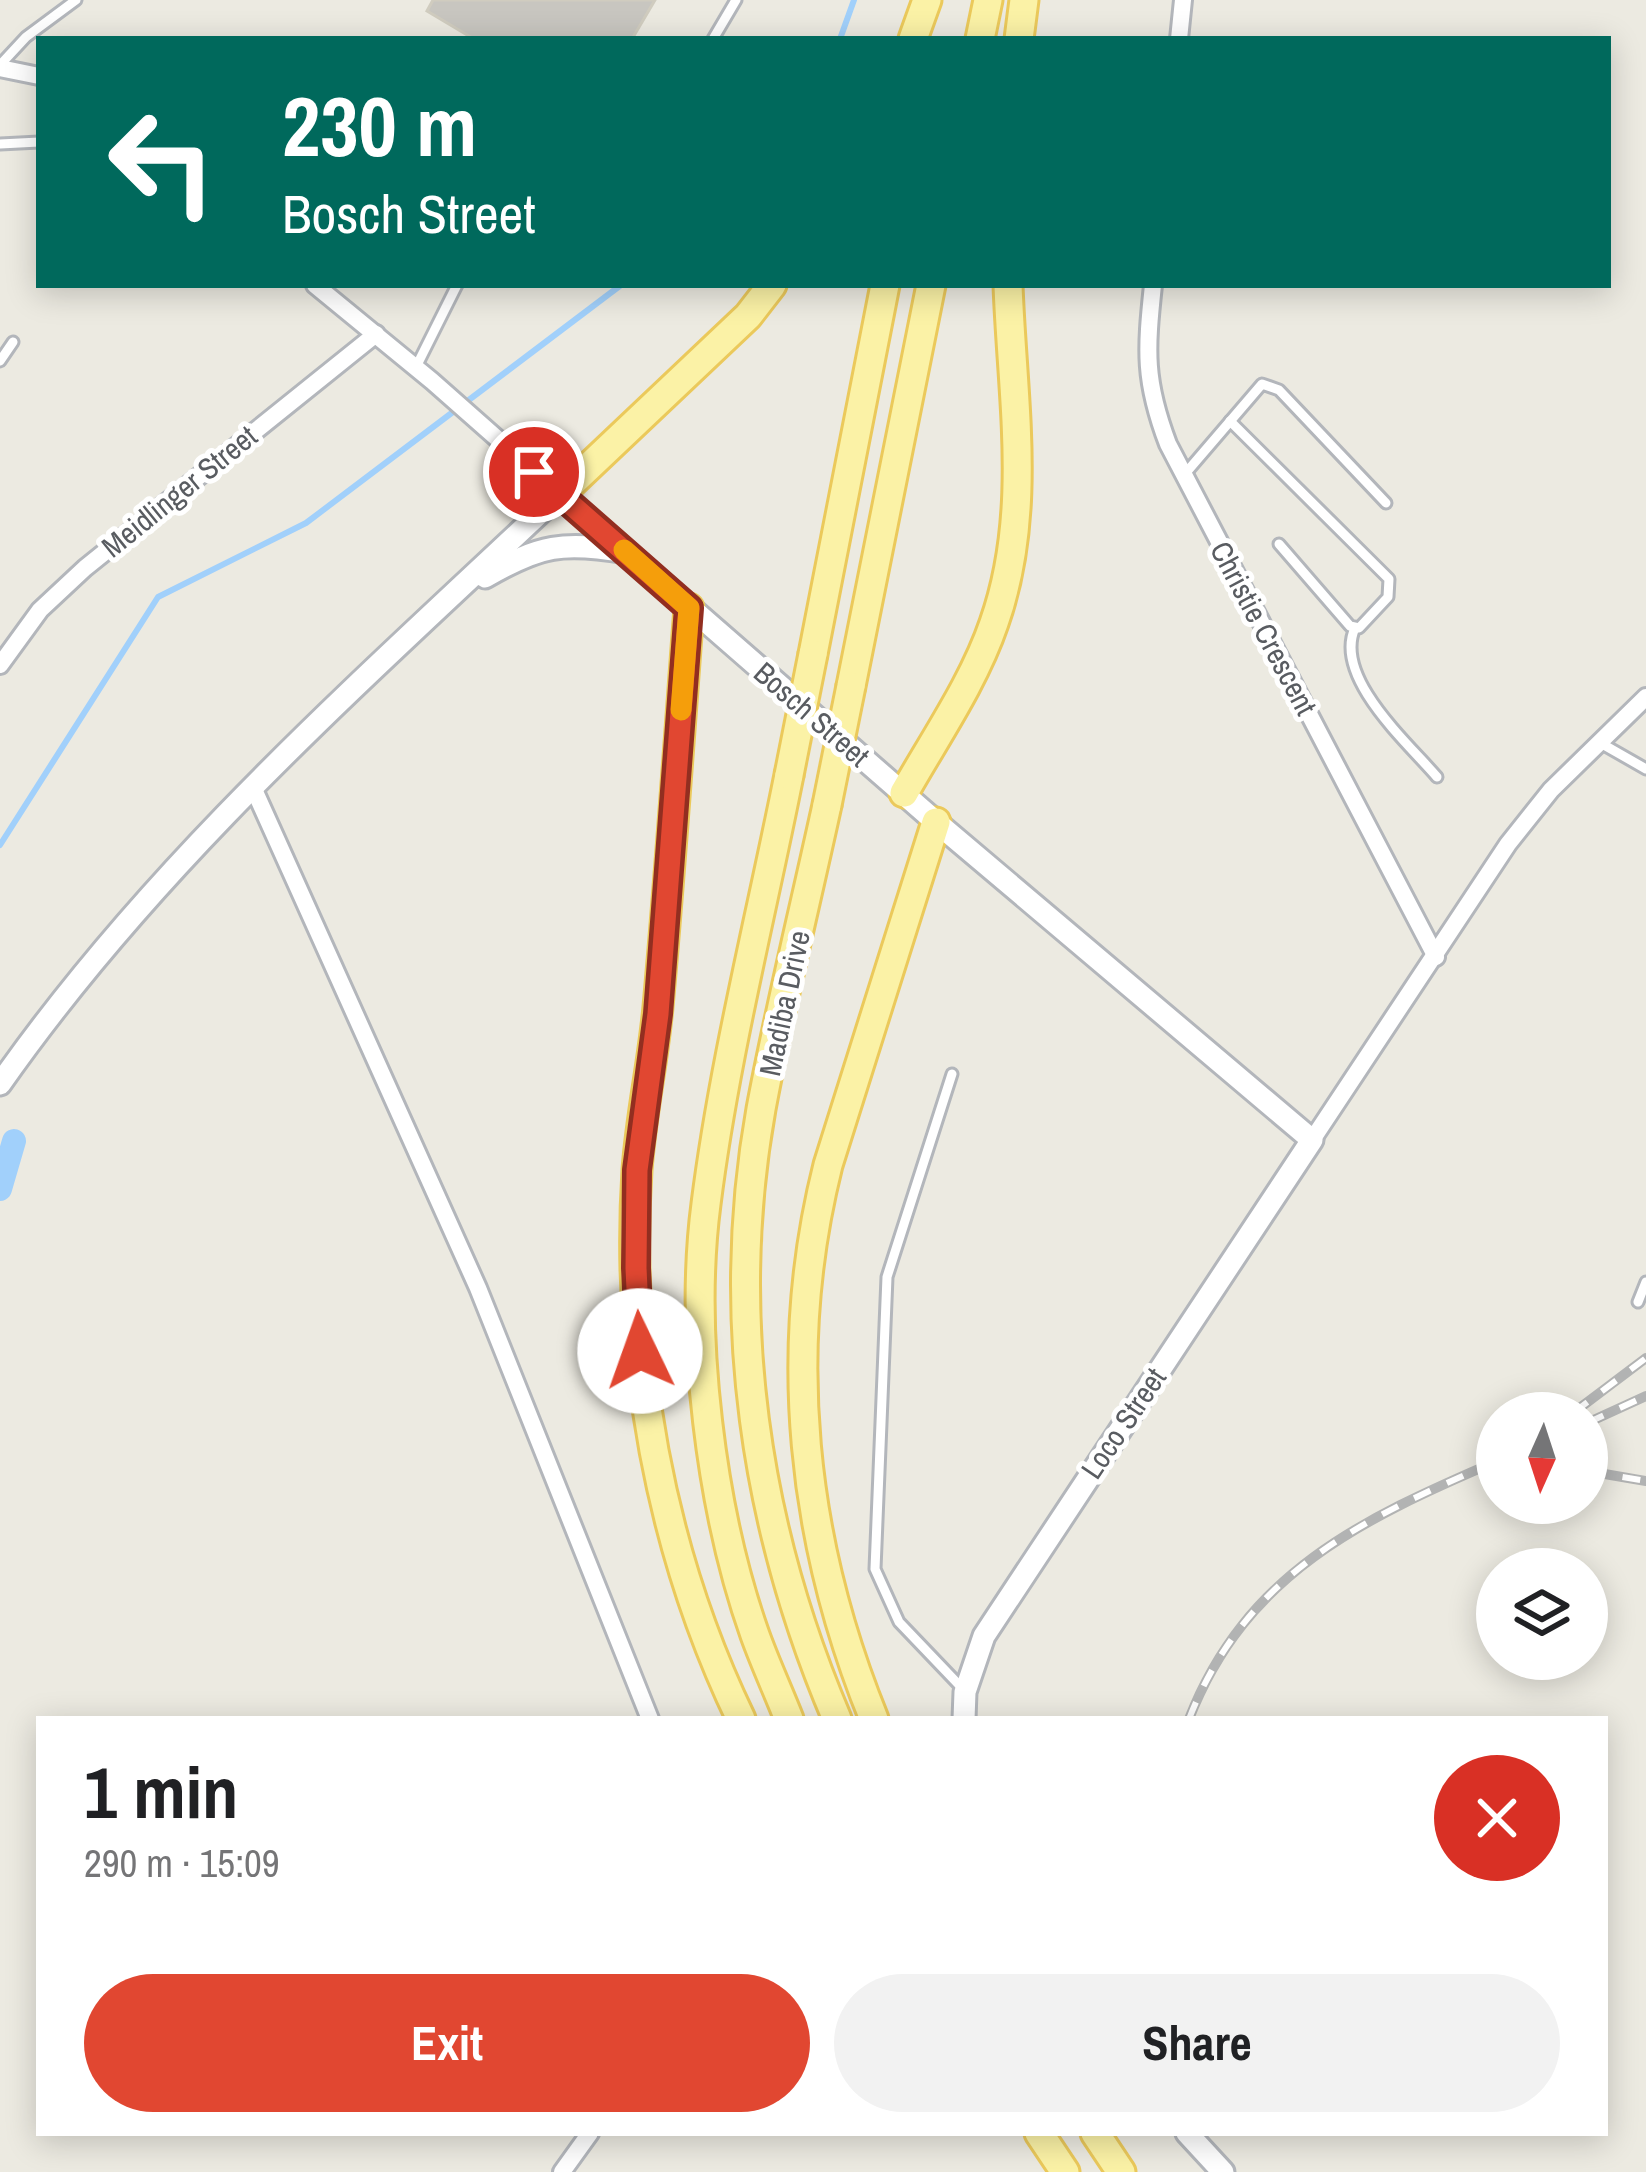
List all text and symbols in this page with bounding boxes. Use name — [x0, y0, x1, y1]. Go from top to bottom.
text: 230 m — [282, 69, 477, 182]
icon: left — [84, 84, 240, 240]
text: Bosch Street — [282, 177, 536, 250]
street label: Meidlinger Street — [93, 416, 265, 566]
pin — [483, 421, 585, 523]
icon: arrive — [501, 439, 567, 505]
street label: Christie Crescent — [1201, 534, 1327, 722]
street label: Bosch Street — [746, 653, 878, 775]
street label: Madiba Drive — [749, 927, 819, 1079]
position arrow — [577, 1288, 703, 1414]
street label: Loco Street — [1071, 1360, 1175, 1486]
north arrow — [1476, 1392, 1608, 1524]
map controls — [1476, 1392, 1608, 1680]
button: layers — [1476, 1548, 1608, 1680]
text: 1 min — [84, 1743, 238, 1840]
button: close — [1434, 1755, 1560, 1881]
text: 290 m · 15:09 — [84, 1837, 280, 1889]
button: Exit — [84, 1974, 810, 2112]
button: Share — [834, 1974, 1560, 2112]

